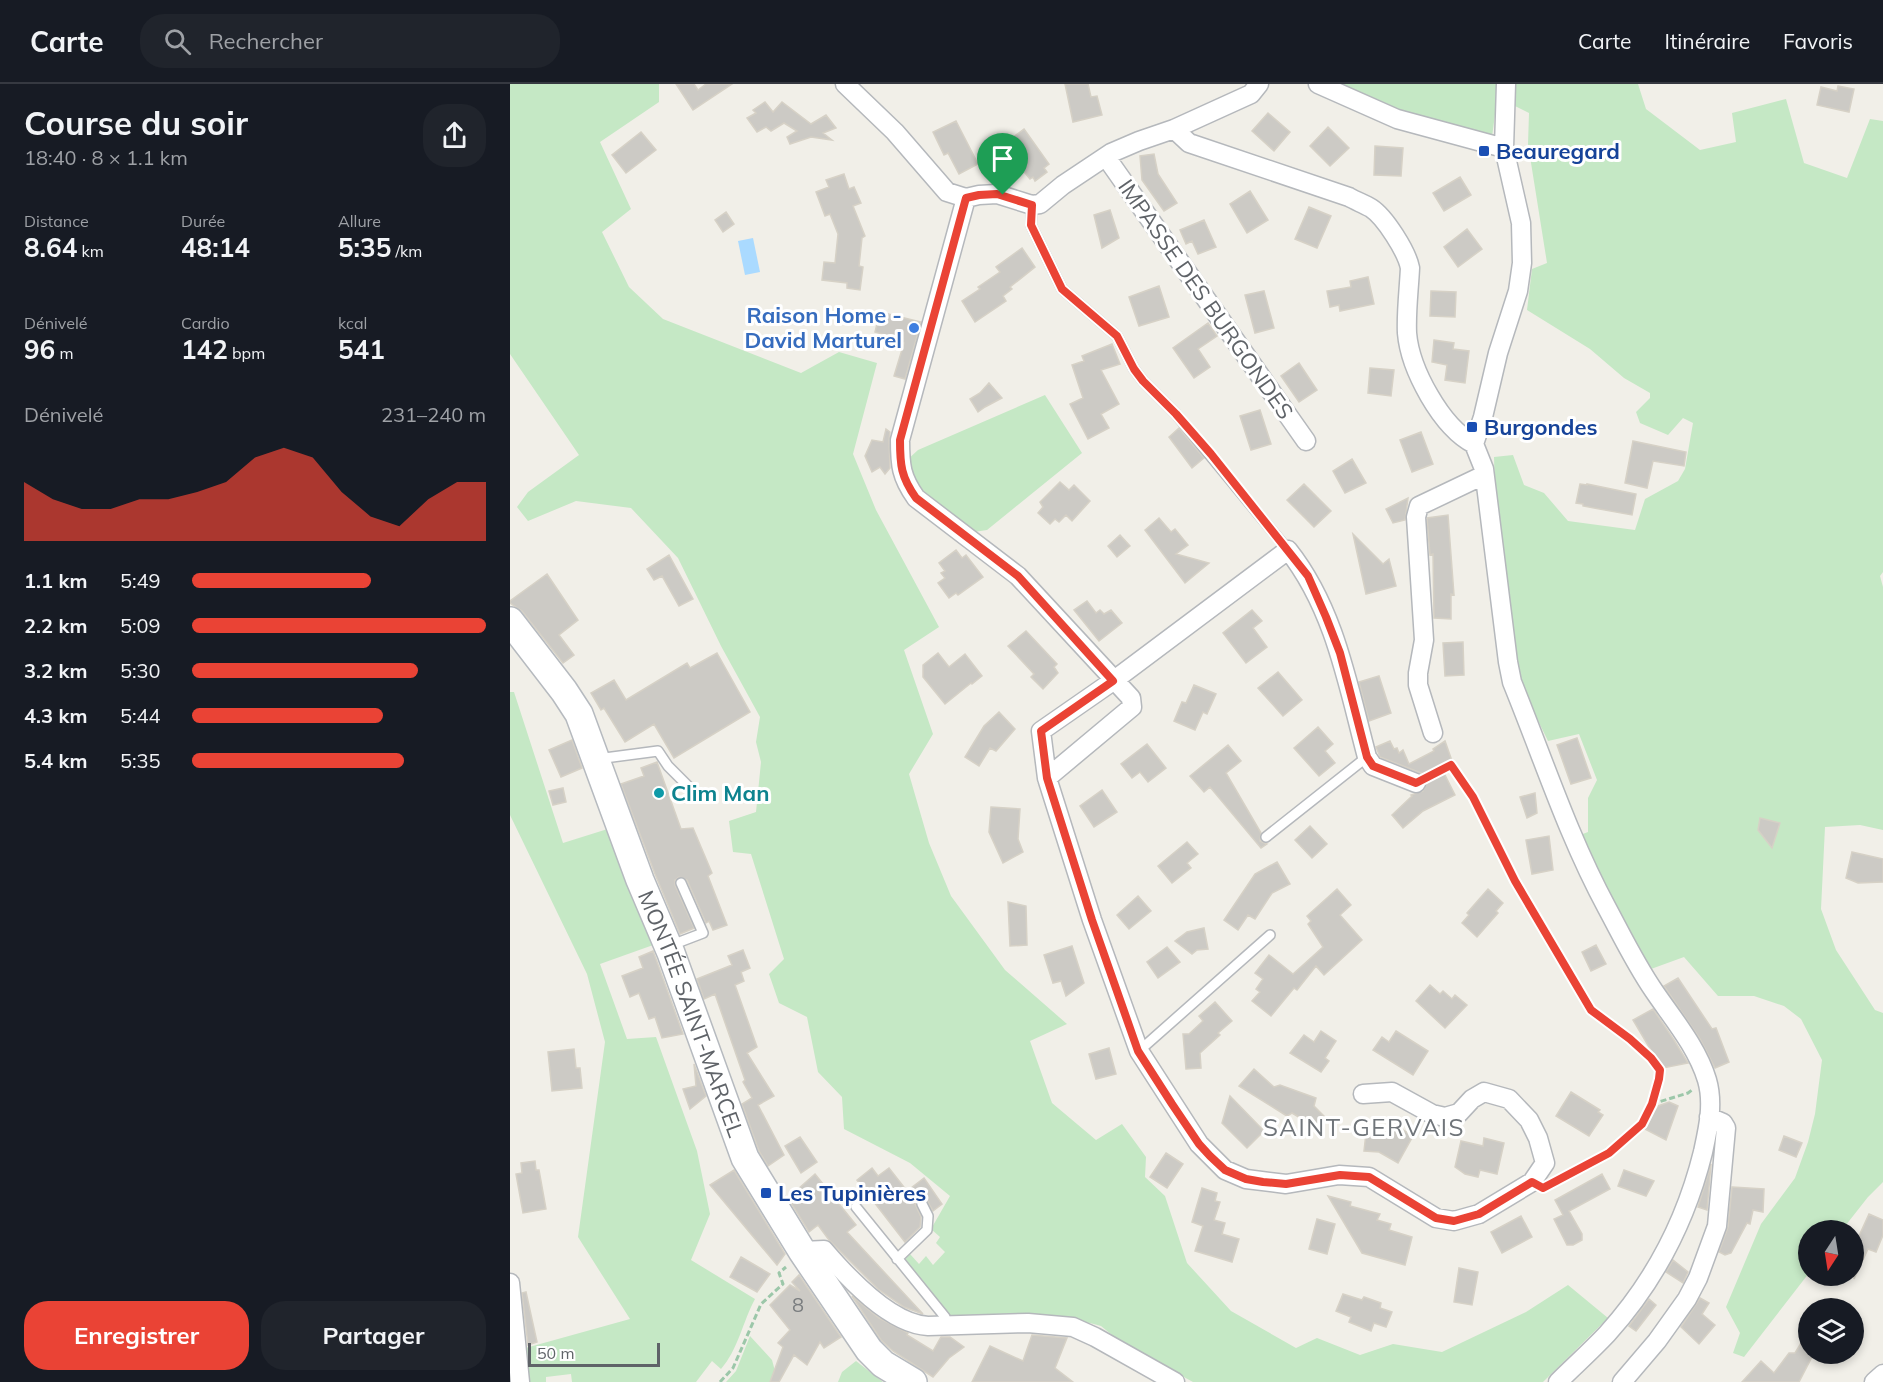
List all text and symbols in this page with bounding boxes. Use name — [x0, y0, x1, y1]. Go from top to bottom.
search box — [140, 14, 560, 68]
text: Carte — [30, 24, 104, 59]
icon: search — [161, 25, 194, 58]
text: Rechercher — [209, 27, 323, 55]
text: Carte — [1578, 28, 1632, 54]
text: Itinéraire — [1665, 28, 1750, 54]
text: Favoris — [1783, 28, 1853, 54]
text: Course du soir — [24, 102, 248, 143]
button: share — [423, 104, 486, 167]
pin — [977, 133, 1028, 195]
place label: Beauregard — [1496, 137, 1620, 165]
icon: arrive — [986, 142, 1019, 175]
marker: Beauregard — [1477, 144, 1491, 158]
text: 18:40 · 8 × 1.1 km — [24, 145, 188, 170]
street label: IMPASSE DES BURGONDES — [1112, 174, 1300, 424]
text: Distance — [24, 211, 89, 231]
text: Durée — [181, 211, 225, 231]
text: Allure — [338, 211, 381, 231]
text: 8.64 — [24, 231, 77, 264]
text: 48:14 — [181, 231, 250, 264]
text: 5:35 — [338, 231, 391, 264]
text: km — [77, 241, 104, 261]
text: /km — [391, 241, 422, 261]
place label: Raison Home - David Marturel — [745, 301, 902, 354]
text: Dénivelé — [24, 313, 87, 333]
text: Cardio — [181, 313, 230, 333]
text: kcal — [338, 313, 367, 333]
marker: Raison Home - David Marturel — [907, 321, 921, 335]
text: 96 — [24, 333, 55, 366]
text: 142 — [181, 333, 228, 366]
text: 541 — [338, 333, 385, 366]
text: m — [55, 343, 73, 363]
text: bpm — [228, 343, 265, 363]
text: Dénivelé — [24, 402, 103, 427]
text: 231–240 m — [381, 402, 486, 427]
place label: Burgondes — [1484, 413, 1597, 441]
marker: Burgondes — [1465, 420, 1479, 434]
text: 1.1 km — [24, 568, 87, 593]
text: 5:49 — [120, 568, 161, 593]
text: 2.2 km — [24, 613, 87, 638]
text: 5:09 — [120, 613, 161, 638]
text: 3.2 km — [24, 658, 87, 683]
text: 5:30 — [120, 658, 161, 683]
text: 4.3 km — [24, 703, 87, 728]
text: 5:44 — [120, 703, 161, 728]
text: 5.4 km — [24, 748, 87, 773]
text: 5:35 — [120, 748, 161, 773]
place label: Clim Man — [671, 779, 769, 807]
marker: Clim Man — [652, 786, 666, 800]
street label: MONTÉE SAINT-MARCEL — [632, 886, 750, 1141]
district label: SAINT-GERVAIS — [1263, 1112, 1465, 1142]
place label: Les Tupinières — [778, 1179, 926, 1207]
marker: Les Tupinières — [759, 1186, 773, 1200]
north arrow — [1798, 1220, 1864, 1286]
map controls — [1798, 1220, 1864, 1364]
house number: 8 — [792, 1292, 804, 1317]
button: layers — [1798, 1298, 1864, 1364]
button: Enregistrer — [24, 1301, 249, 1370]
button: Partager — [261, 1301, 486, 1370]
scale bar — [528, 1340, 660, 1368]
text: 50 m — [537, 1343, 574, 1363]

